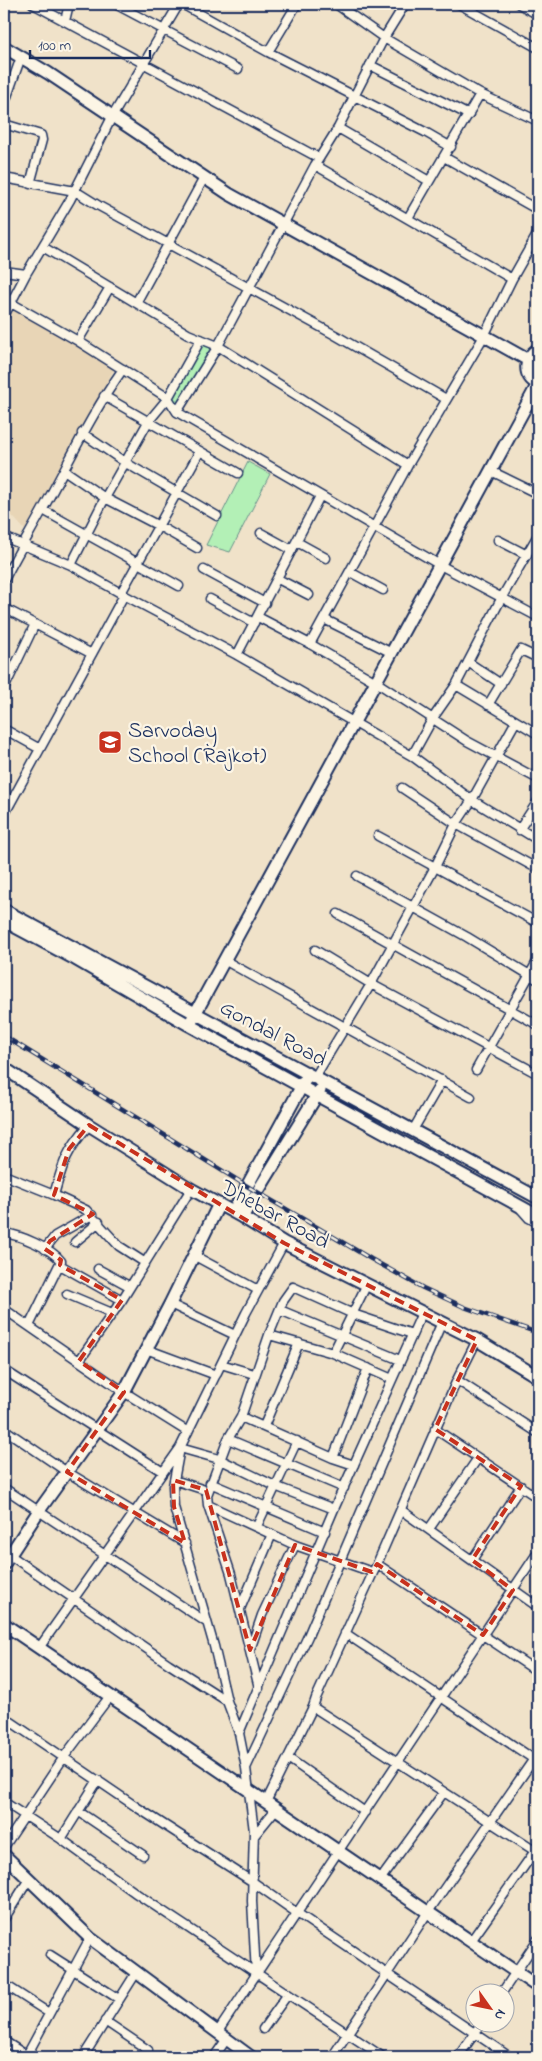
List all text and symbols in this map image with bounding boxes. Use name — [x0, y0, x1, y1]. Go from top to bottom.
scale bar — [30, 28, 150, 60]
text: 100 m — [38, 35, 71, 57]
place label: Sarvoday School (Rajkot) — [128, 716, 266, 773]
school or university icon: Sarvoday School (Rajkot) — [97, 729, 123, 755]
street label: Gondal Road — [213, 993, 332, 1076]
street label: Dhebar Road — [213, 1172, 335, 1259]
north arrow — [464, 1984, 514, 2034]
text: N — [488, 2005, 511, 2024]

